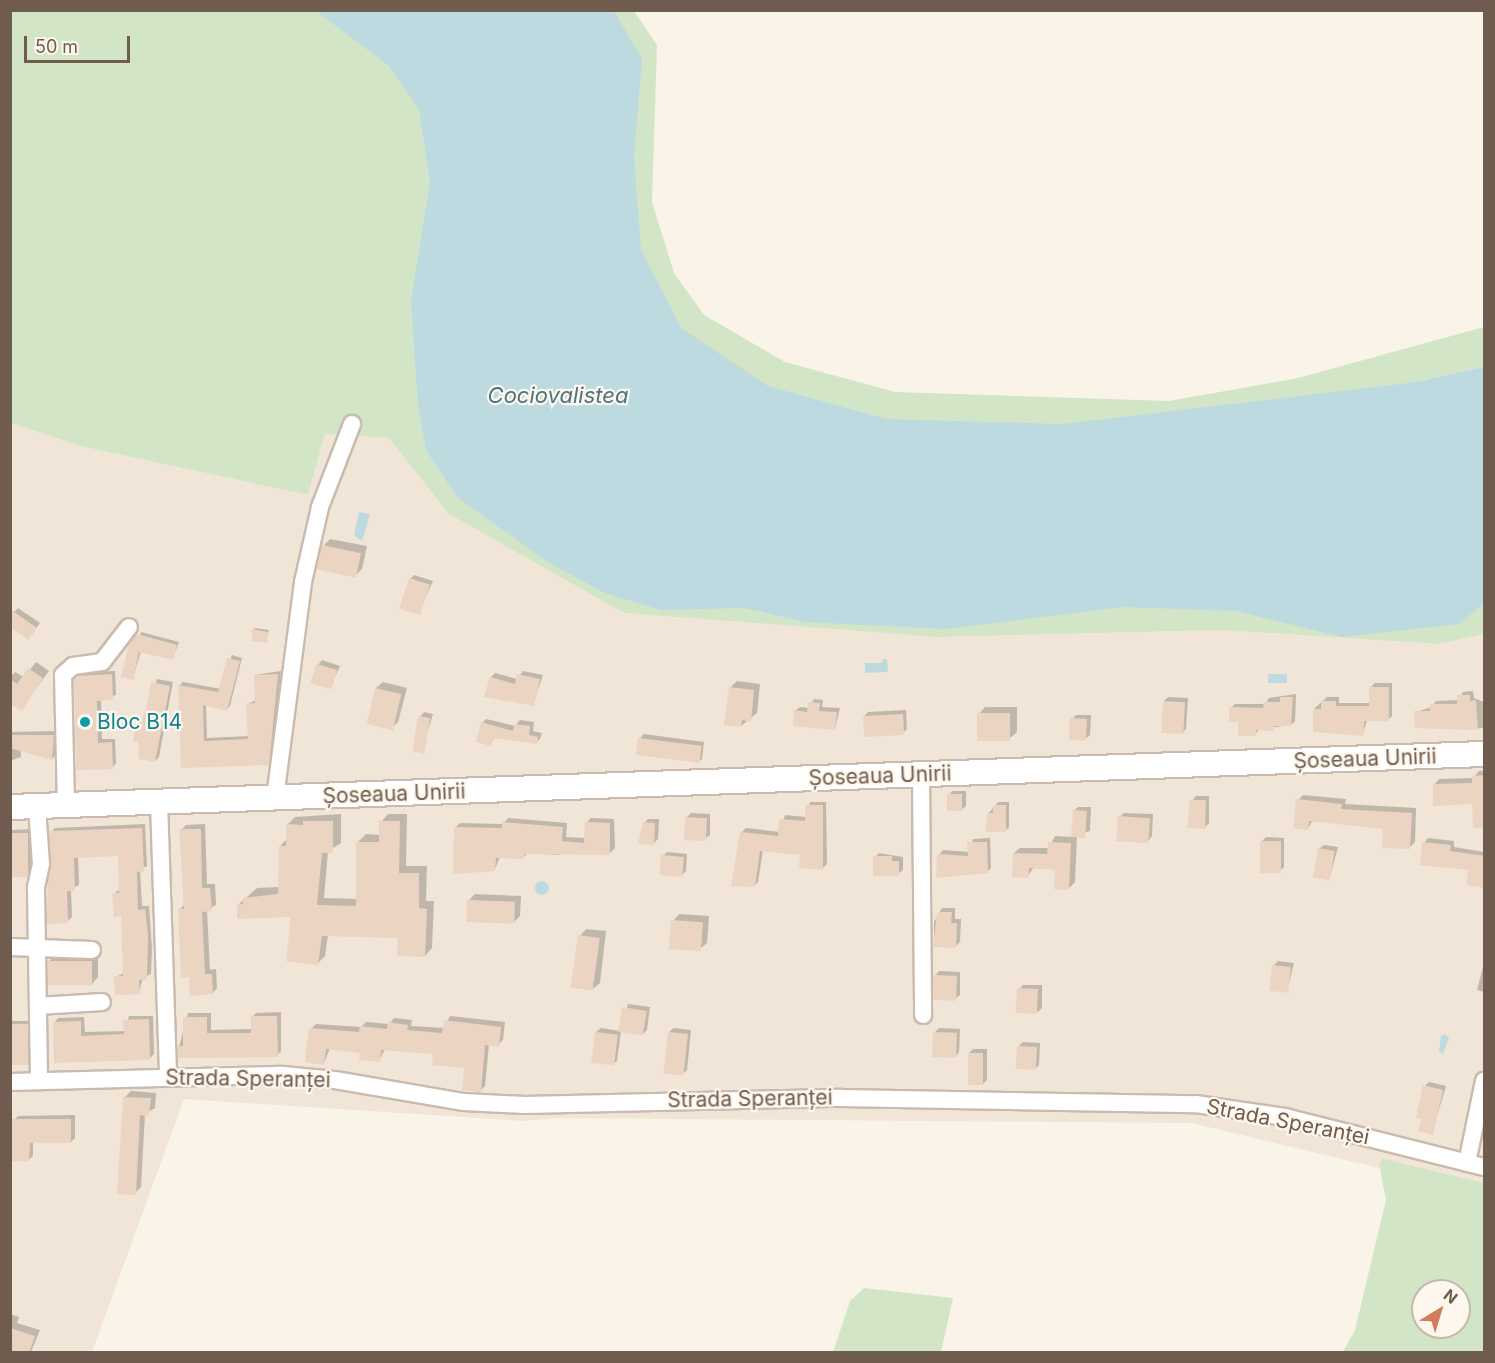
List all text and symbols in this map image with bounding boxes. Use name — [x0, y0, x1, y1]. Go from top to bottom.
scale bar — [27, 24, 134, 62]
text: 50 m — [35, 36, 78, 57]
water label: Cociovalistea — [488, 383, 628, 409]
place label: Bloc B14 — [97, 709, 182, 735]
marker: Bloc B14 — [78, 715, 92, 729]
street label: Șoseaua Unirii — [1293, 744, 1437, 774]
street label: Șoseaua Unirii — [808, 761, 952, 791]
street label: Șoseaua Unirii — [322, 779, 466, 809]
street label: Strada Speranței — [165, 1065, 331, 1093]
street label: Strada Speranței — [667, 1085, 833, 1113]
street label: Strada Speranței — [1204, 1094, 1372, 1150]
north arrow — [1411, 1279, 1471, 1339]
text: N — [1440, 1285, 1462, 1308]

